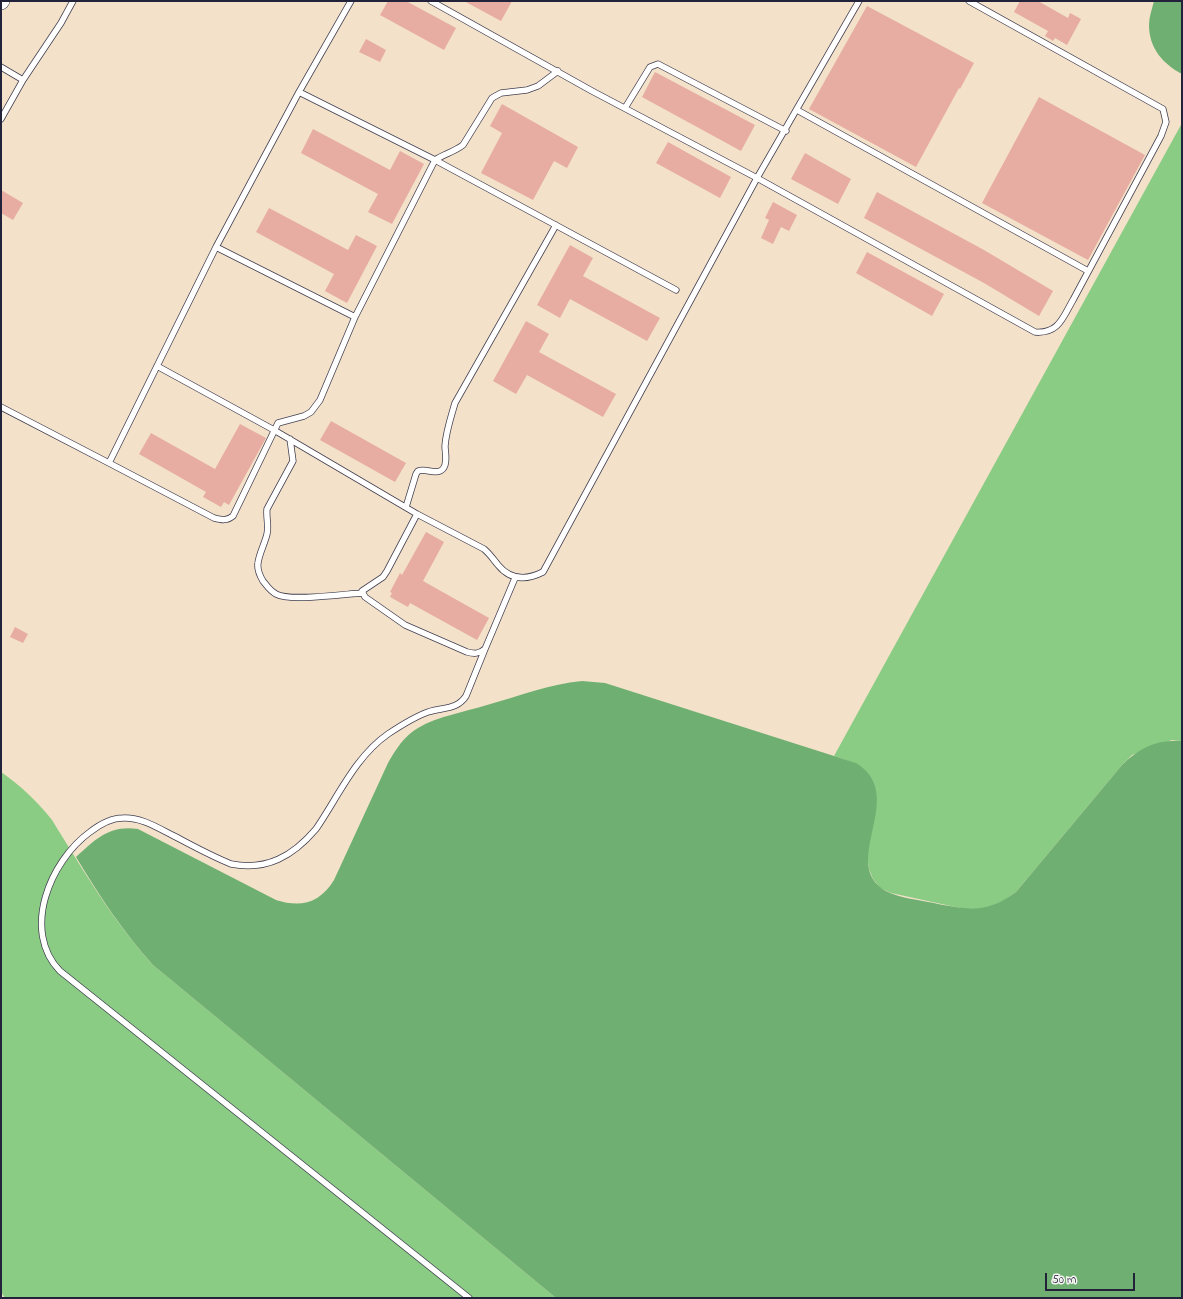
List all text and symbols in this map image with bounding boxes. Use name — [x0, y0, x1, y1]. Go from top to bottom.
scale bar — [1047, 1265, 1137, 1291]
text: 50 m — [1052, 1271, 1076, 1289]

